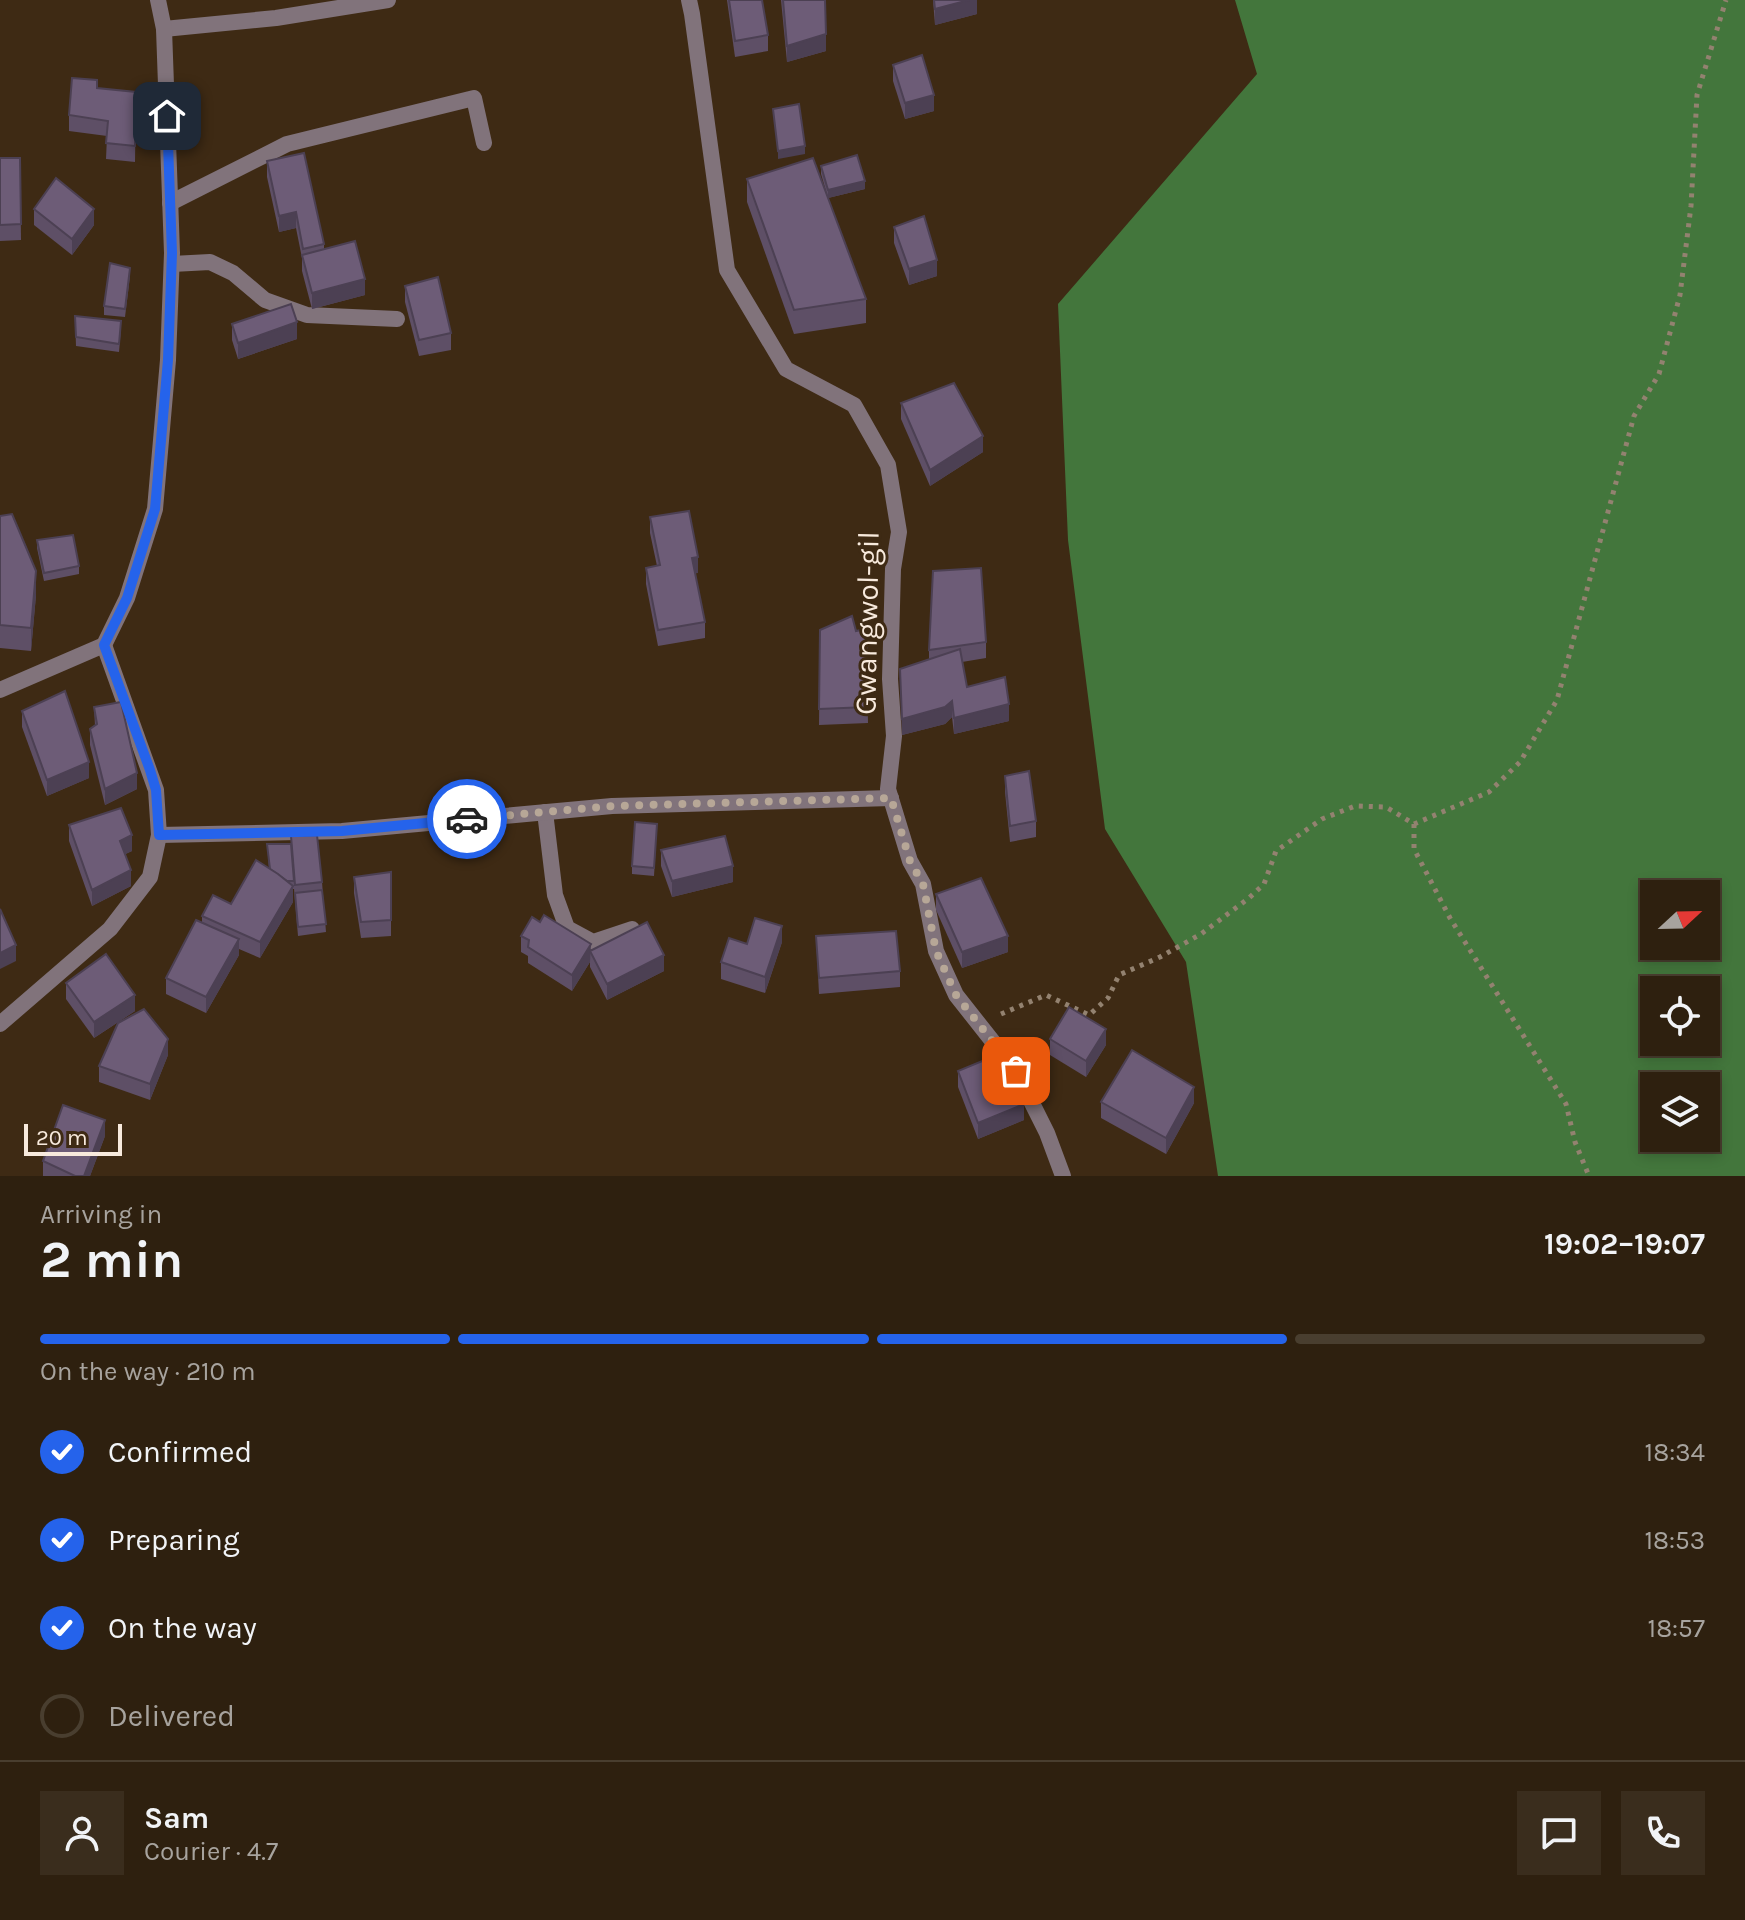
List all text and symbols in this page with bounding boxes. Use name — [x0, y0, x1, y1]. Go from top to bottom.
pin — [133, 82, 201, 150]
icon: home — [145, 94, 189, 138]
street label: Gwangwol-gil — [847, 531, 887, 715]
courier — [427, 779, 507, 859]
icon: car — [445, 797, 489, 841]
north arrow — [1640, 880, 1720, 960]
map controls — [1640, 880, 1720, 1152]
button: locate — [1640, 976, 1720, 1056]
pin — [982, 1037, 1050, 1105]
icon: bag — [994, 1049, 1038, 1093]
button: layers — [1640, 1072, 1720, 1152]
scale bar — [24, 1120, 122, 1156]
text: 20 m — [36, 1125, 88, 1151]
text: Arriving in — [40, 1199, 162, 1230]
text: 19:02–19:07 — [1544, 1226, 1705, 1262]
text: 2 min — [40, 1229, 183, 1290]
text: On the way · 210 m — [40, 1356, 255, 1387]
icon: check — [40, 1430, 84, 1474]
text: Confirmed — [108, 1434, 252, 1470]
text: 18:34 — [1645, 1437, 1705, 1468]
icon: check — [40, 1518, 84, 1562]
text: Preparing — [108, 1522, 240, 1558]
text: 18:53 — [1644, 1525, 1705, 1556]
icon: check — [40, 1606, 84, 1650]
text: On the way — [108, 1610, 257, 1646]
text: 18:57 — [1648, 1613, 1705, 1644]
text: Delivered — [108, 1698, 235, 1734]
button: person — [40, 1791, 124, 1875]
button: chat — [1517, 1791, 1601, 1875]
button: phone — [1621, 1791, 1705, 1875]
text: Sam — [144, 1800, 209, 1836]
text: Courier · 4.7 — [144, 1836, 278, 1867]

